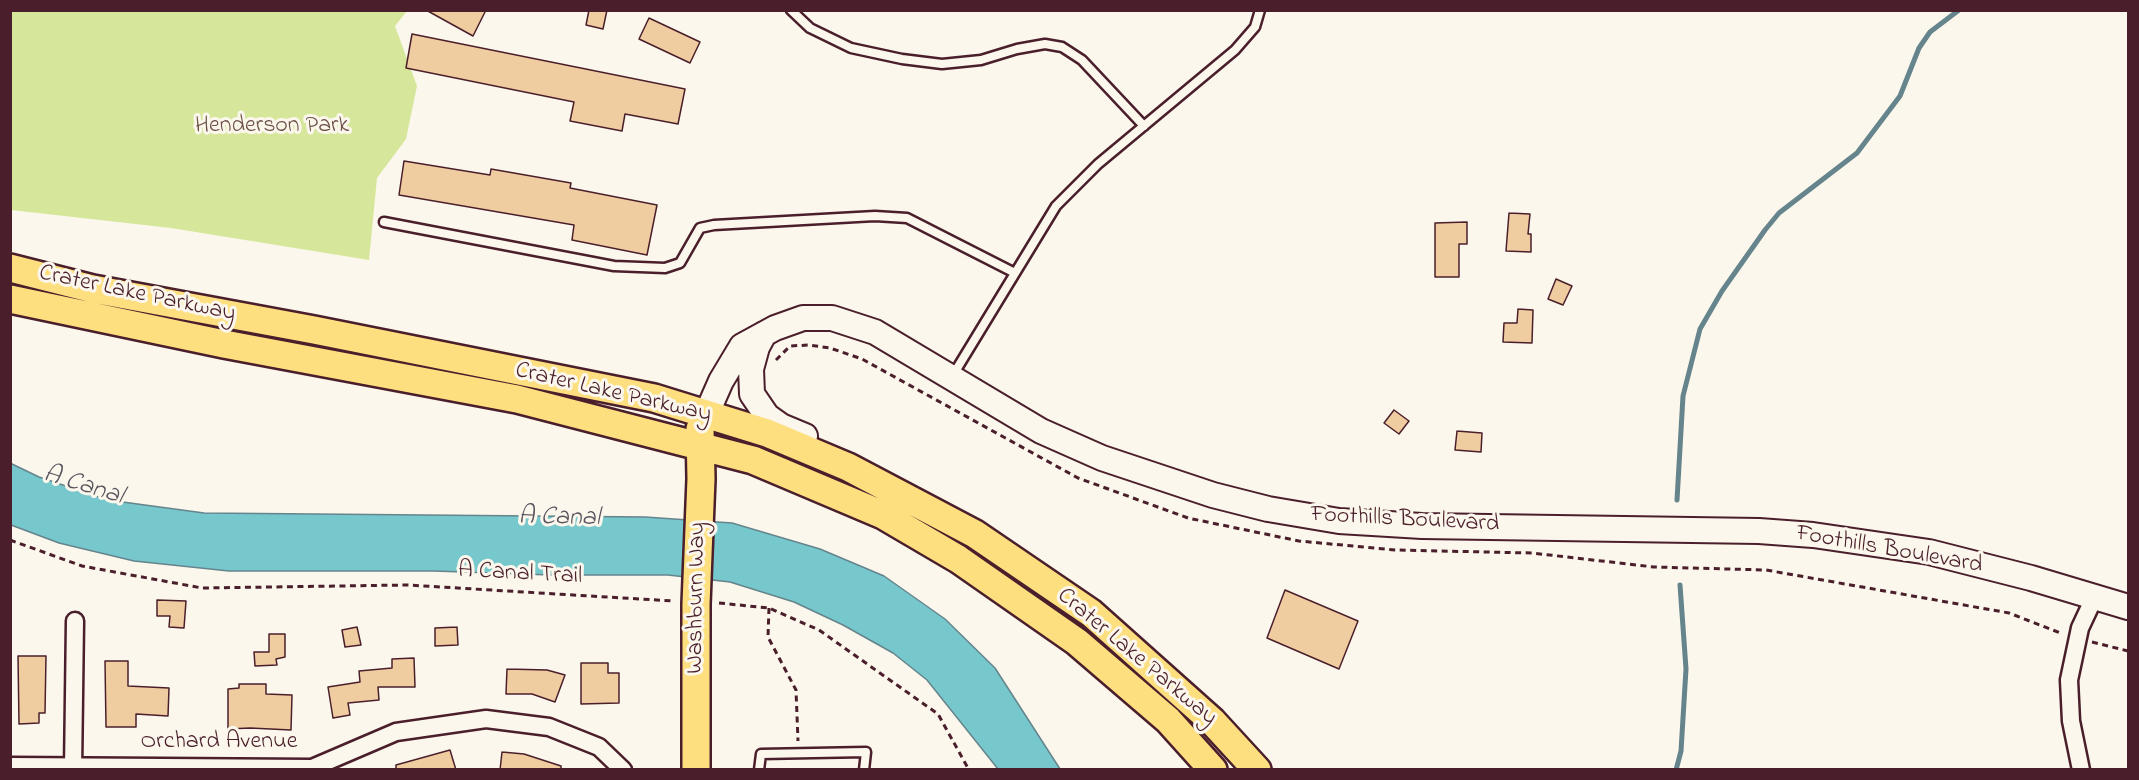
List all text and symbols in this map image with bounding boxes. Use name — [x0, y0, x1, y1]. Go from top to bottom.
park label: Henderson Park — [195, 113, 349, 141]
street label: Crater Lake Parkway — [36, 260, 238, 330]
street label: Crater Lake Parkway — [512, 357, 714, 431]
water label: A Canal — [39, 460, 127, 514]
street label: Foothills Boulevard — [1310, 502, 1500, 540]
water label: A Canal — [518, 503, 600, 535]
street label: Foothills Boulevard — [1794, 520, 1984, 582]
street label: Washburn Way — [682, 522, 714, 674]
street label: A Canal Trail — [457, 557, 583, 593]
street label: Crater Lake Parkway — [1050, 583, 1222, 733]
street label: Orchard Avenue — [141, 729, 297, 757]

